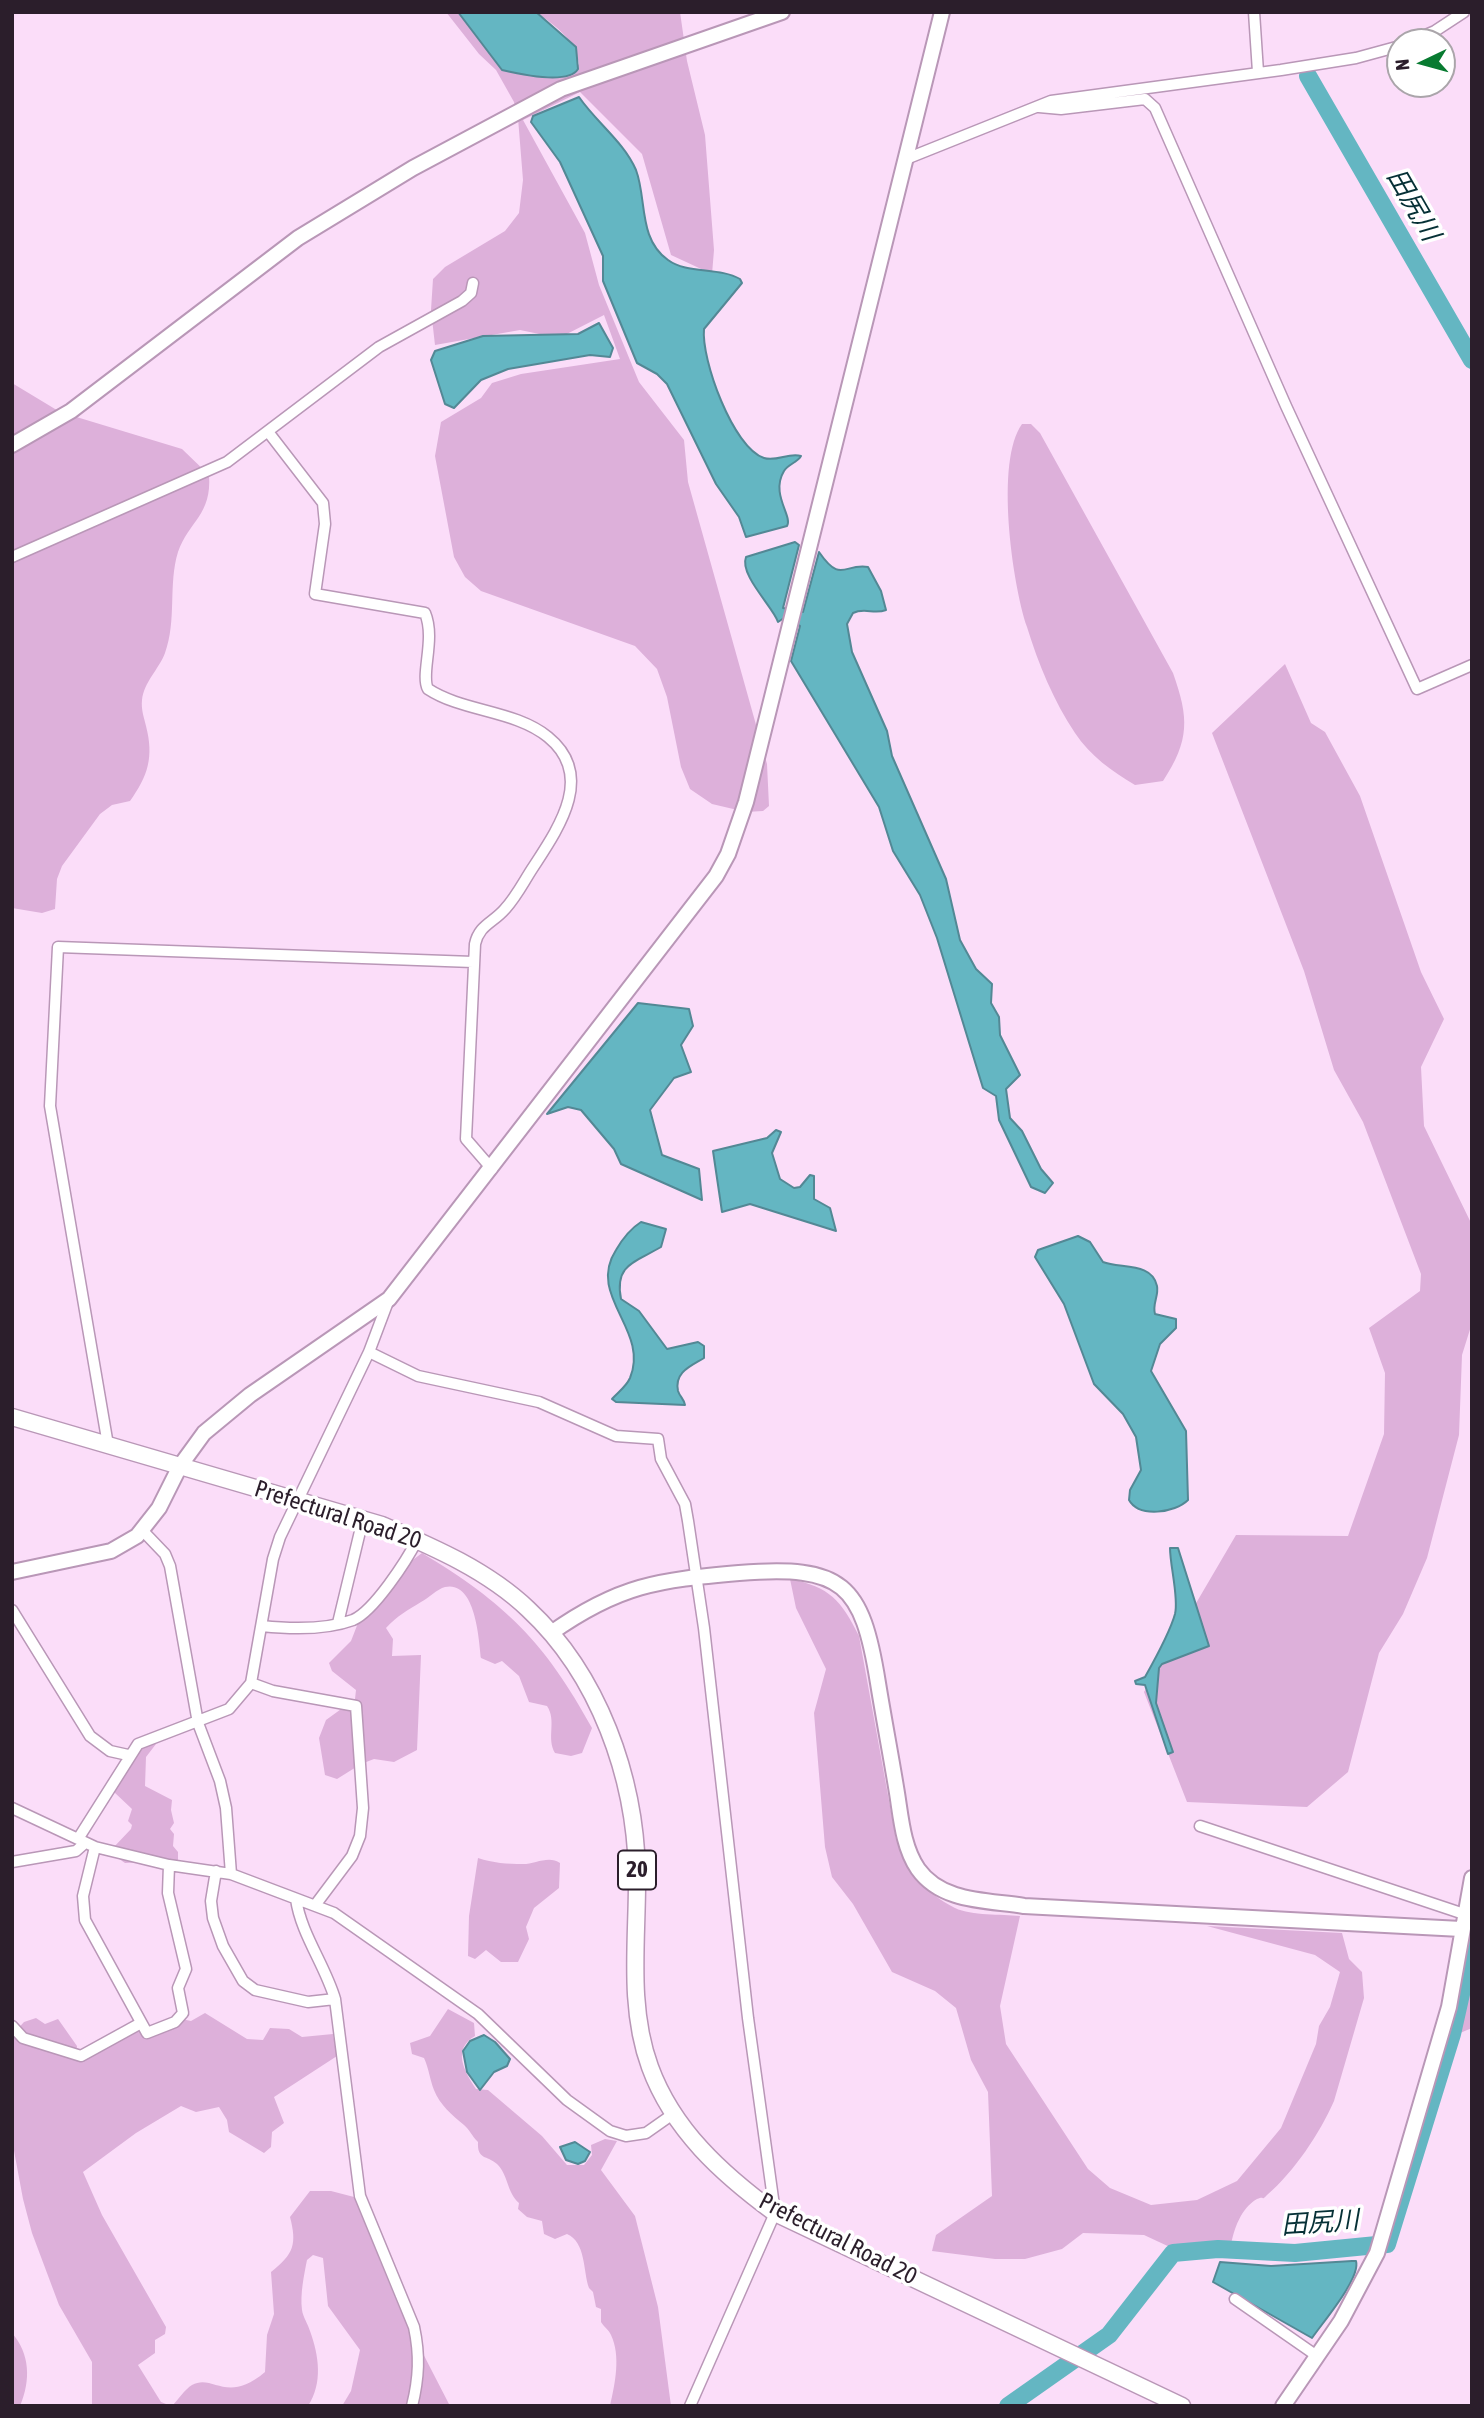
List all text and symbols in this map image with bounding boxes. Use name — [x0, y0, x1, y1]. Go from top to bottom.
north arrow — [1386, 28, 1456, 98]
text: N — [1391, 58, 1414, 71]
water label: 田尻川 — [1380, 163, 1446, 247]
street label: Prefectural Road 20 — [251, 1474, 425, 1556]
road number: 20 — [618, 1851, 656, 1890]
street label: Prefectural Road 20 — [754, 2187, 922, 2291]
water label: 田尻川 — [1280, 2205, 1360, 2241]

